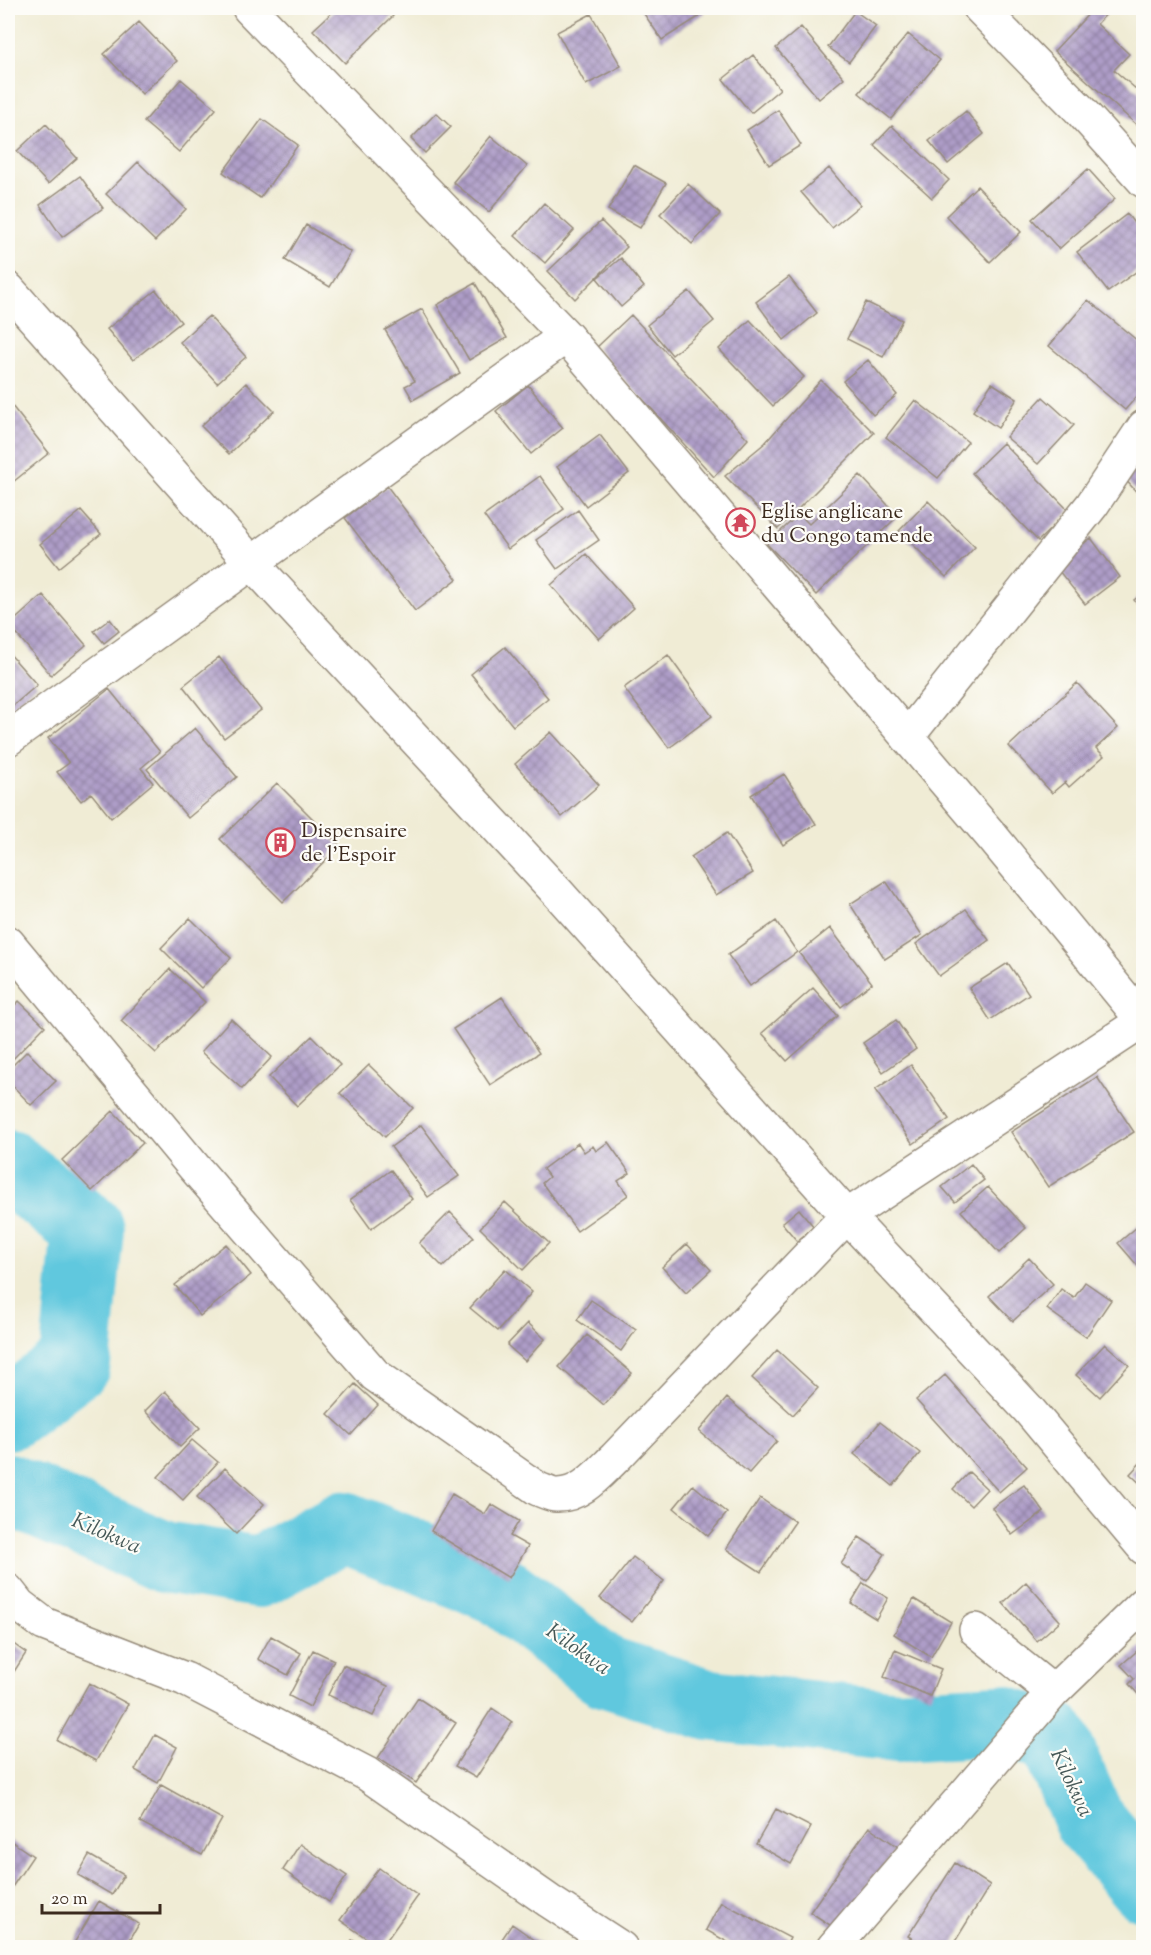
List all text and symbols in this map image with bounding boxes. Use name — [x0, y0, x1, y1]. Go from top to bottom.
place label: Eglise anglicane du Congo tamende — [761, 498, 933, 552]
temple icon: Eglise anglicane du Congo tamende — [724, 507, 756, 539]
place label: Dispensaire de l'Espoir — [301, 817, 407, 871]
building icon: Dispensaire de l'Espoir — [264, 826, 296, 858]
water label: Kilokwa — [66, 1506, 145, 1564]
water label: Kilokwa — [538, 1617, 616, 1684]
water label: Kilokwa — [1041, 1744, 1100, 1823]
scale bar — [42, 1877, 160, 1915]
text: 20 m — [51, 1887, 88, 1913]

